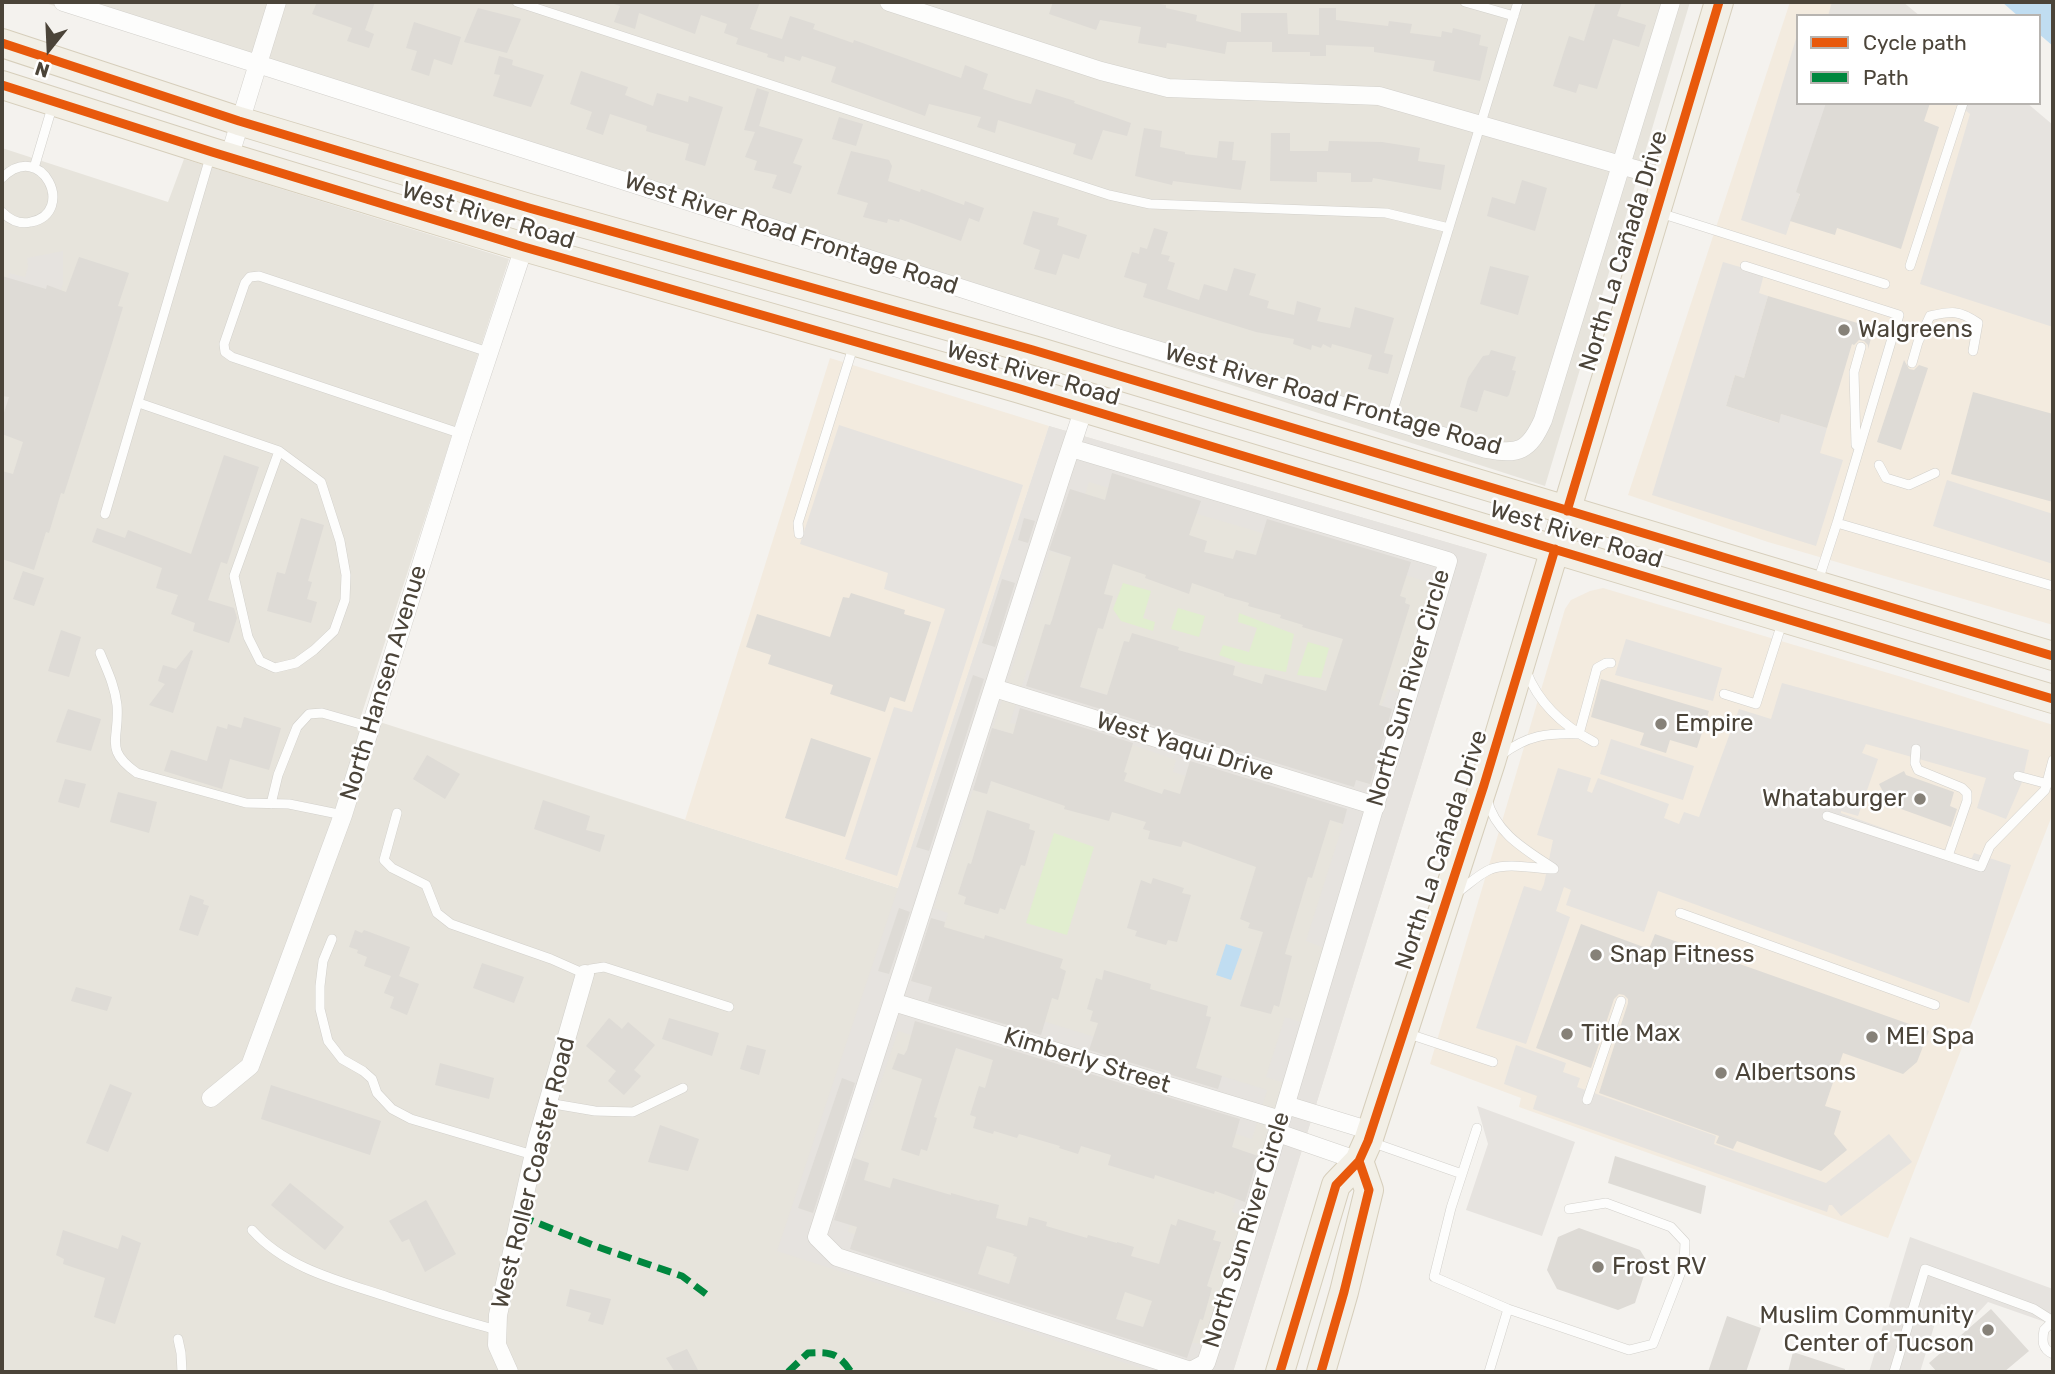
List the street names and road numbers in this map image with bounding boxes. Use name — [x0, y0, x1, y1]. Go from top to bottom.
street label: North La Cañada Drive — [1574, 127, 1674, 375]
street label: West River Road Frontage Road — [621, 166, 961, 302]
street label: West River Road — [398, 176, 578, 256]
street label: West River Road — [943, 335, 1123, 413]
street label: West River Road Frontage Road — [1161, 338, 1505, 462]
street label: West River Road — [1486, 495, 1666, 575]
street label: North Hansen Avenue — [334, 562, 434, 804]
street label: North Sun River Circle — [1361, 566, 1457, 810]
street label: West Yaqui Drive — [1093, 706, 1277, 788]
street label: North La Cañada Drive — [1390, 727, 1494, 973]
street label: Kimberly Street — [1000, 1022, 1174, 1100]
street label: West Roller Coaster Road — [486, 1034, 582, 1312]
street label: North Sun River Circle — [1197, 1109, 1297, 1351]

